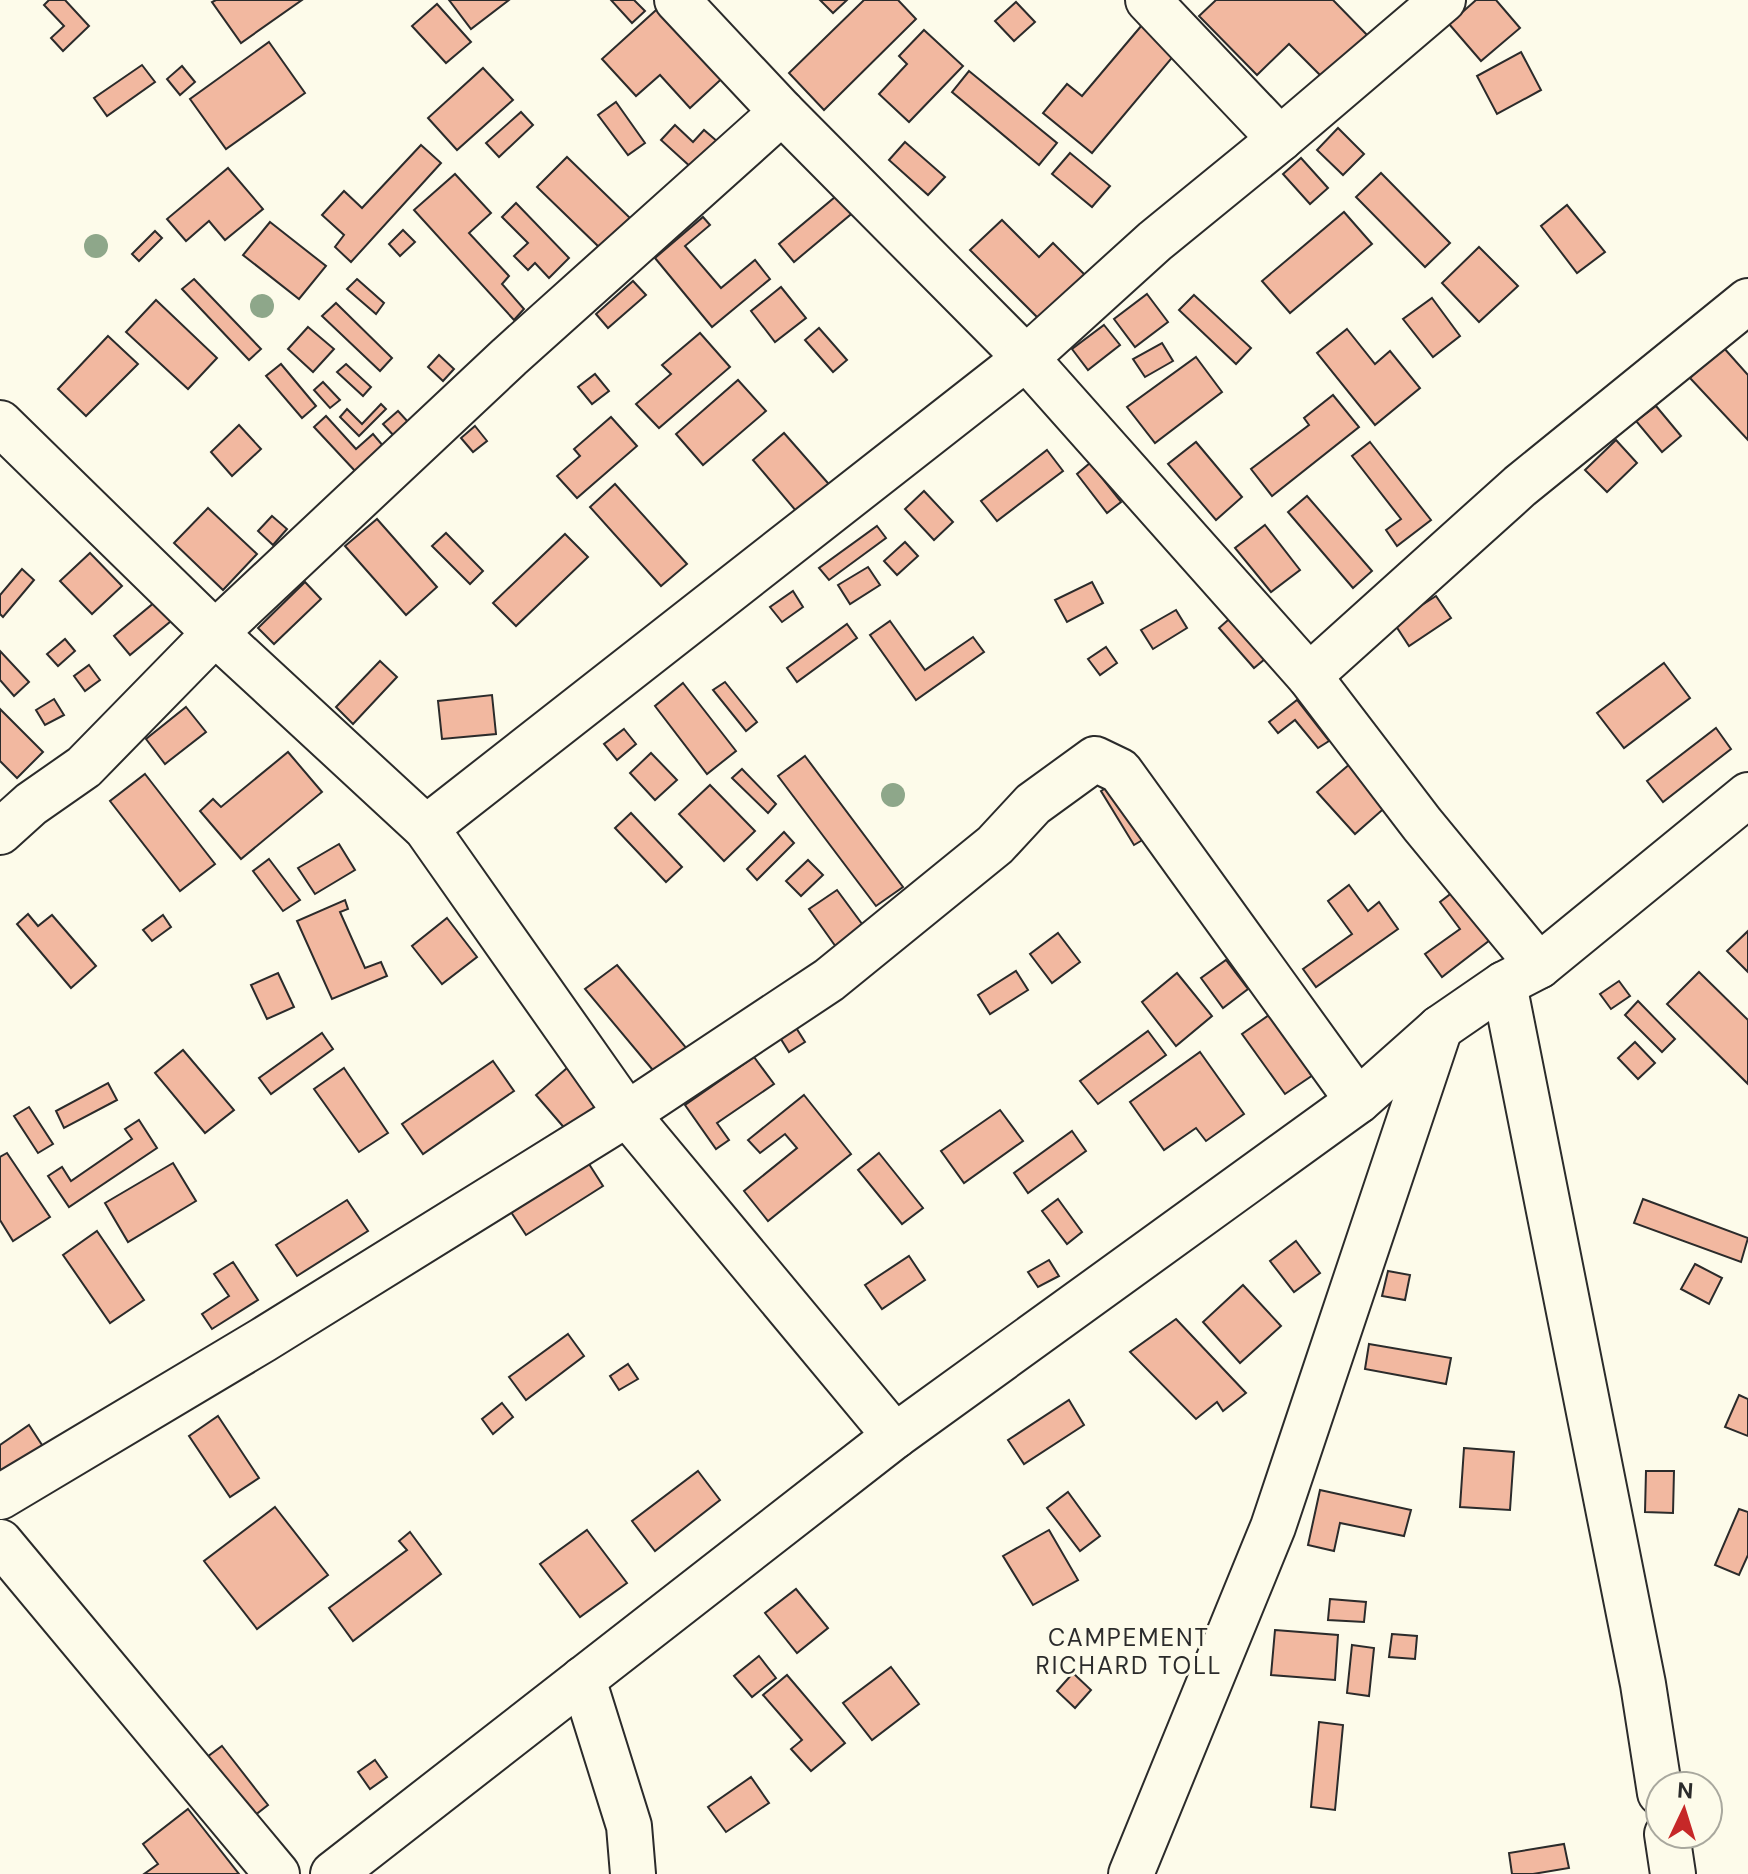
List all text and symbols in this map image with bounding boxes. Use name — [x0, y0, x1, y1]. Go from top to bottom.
district label: CAMPEMENT RICHARD TOLL — [1036, 1622, 1222, 1681]
north arrow — [1644, 1770, 1724, 1850]
text: N — [1676, 1776, 1694, 1806]

